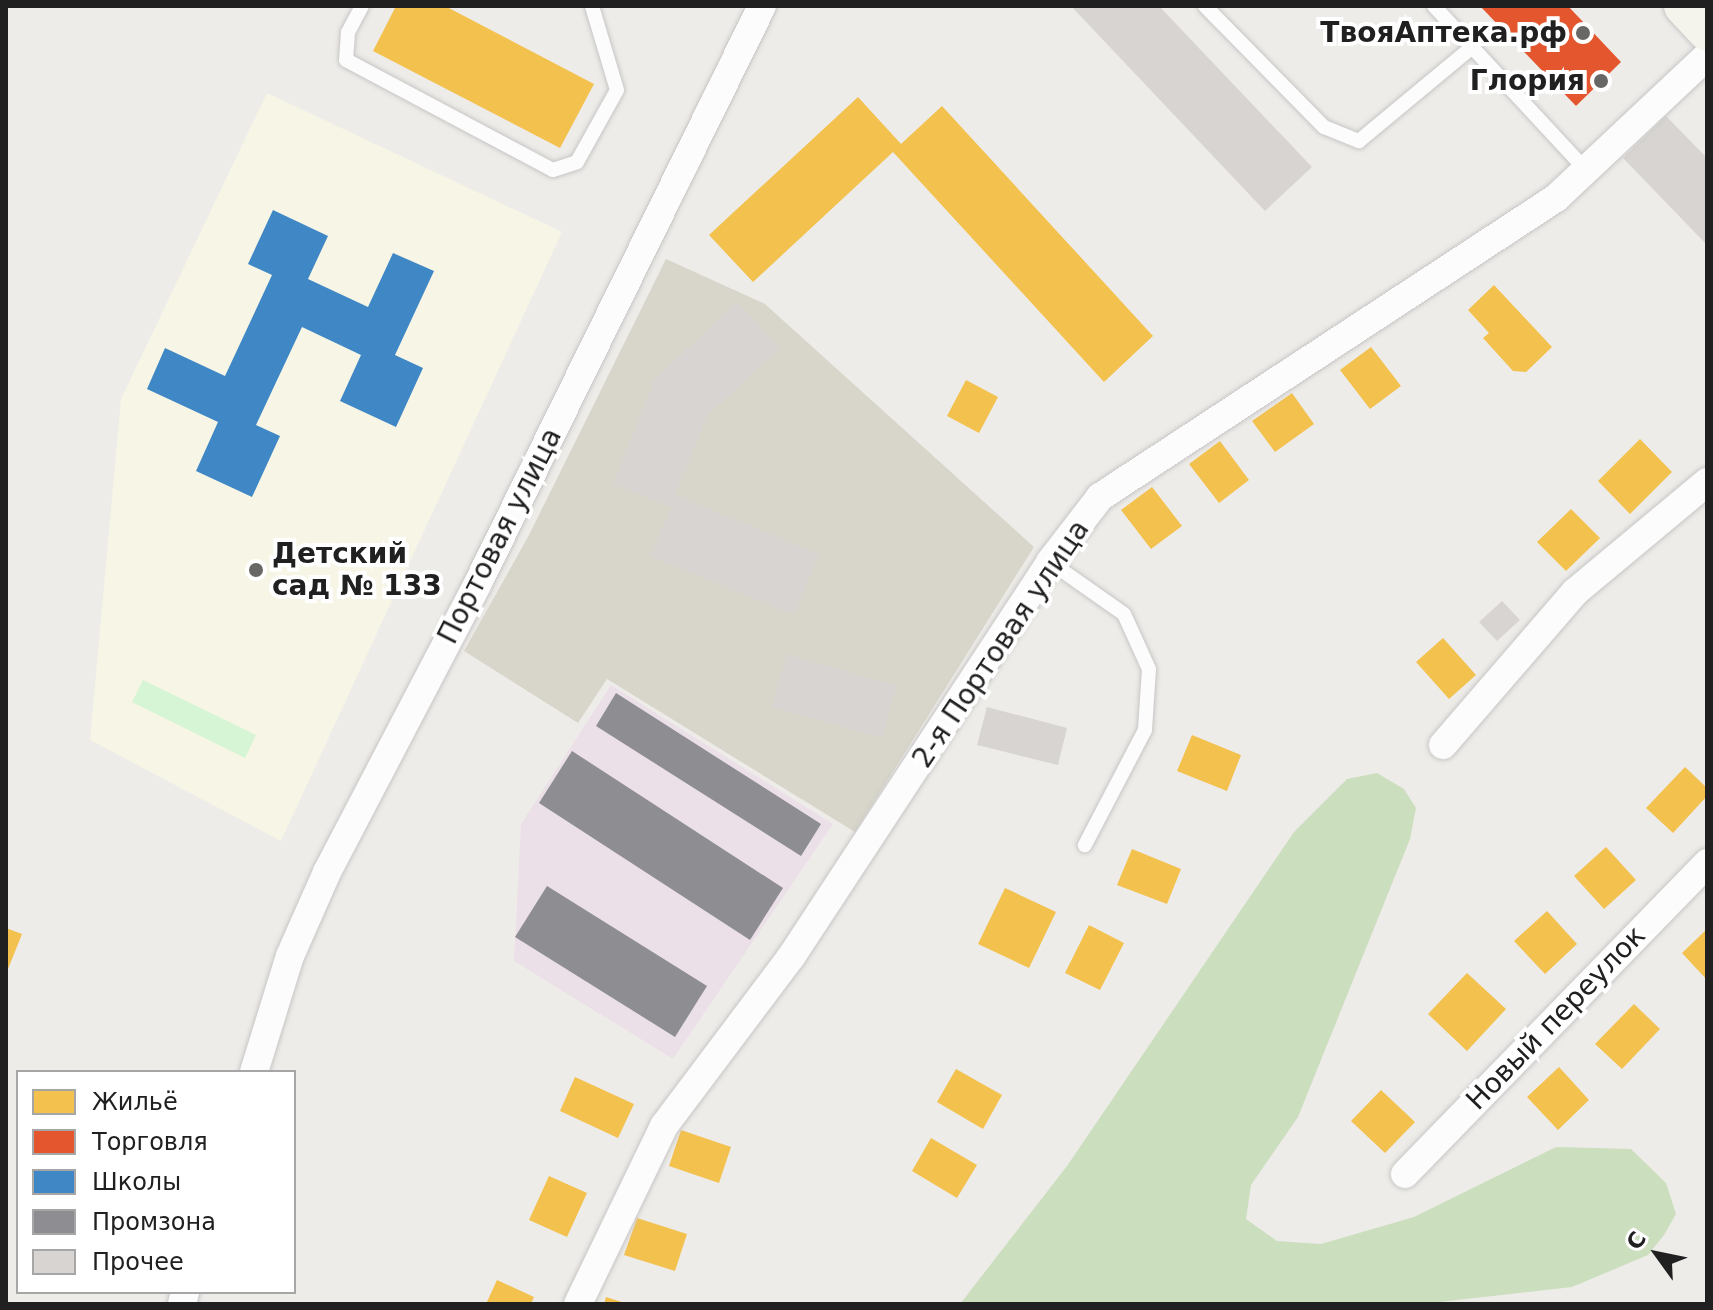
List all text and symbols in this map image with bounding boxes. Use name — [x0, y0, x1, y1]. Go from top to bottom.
place label: ТвояАптека.рф — [1320, 16, 1567, 50]
marker: ТвояАптека.рф — [1574, 24, 1592, 42]
place label: Глория — [1470, 64, 1585, 98]
marker: Глория — [1592, 72, 1610, 90]
street label: Портовая улица — [431, 422, 569, 650]
street label: 2-я Портовая улица — [906, 514, 1096, 774]
place label: Детский сад № 133 — [272, 537, 442, 603]
marker: Детский сад № 133 — [247, 561, 265, 579]
street label: Новый переулок — [1460, 919, 1652, 1117]
legend — [16, 1070, 296, 1294]
text: Жильё — [92, 1088, 178, 1116]
text: Торговля — [92, 1128, 208, 1156]
text: Школы — [92, 1168, 181, 1196]
text: Промзона — [92, 1208, 216, 1236]
north arrow — [1617, 1214, 1697, 1294]
text: С — [1622, 1227, 1651, 1254]
text: Прочее — [92, 1248, 184, 1276]

